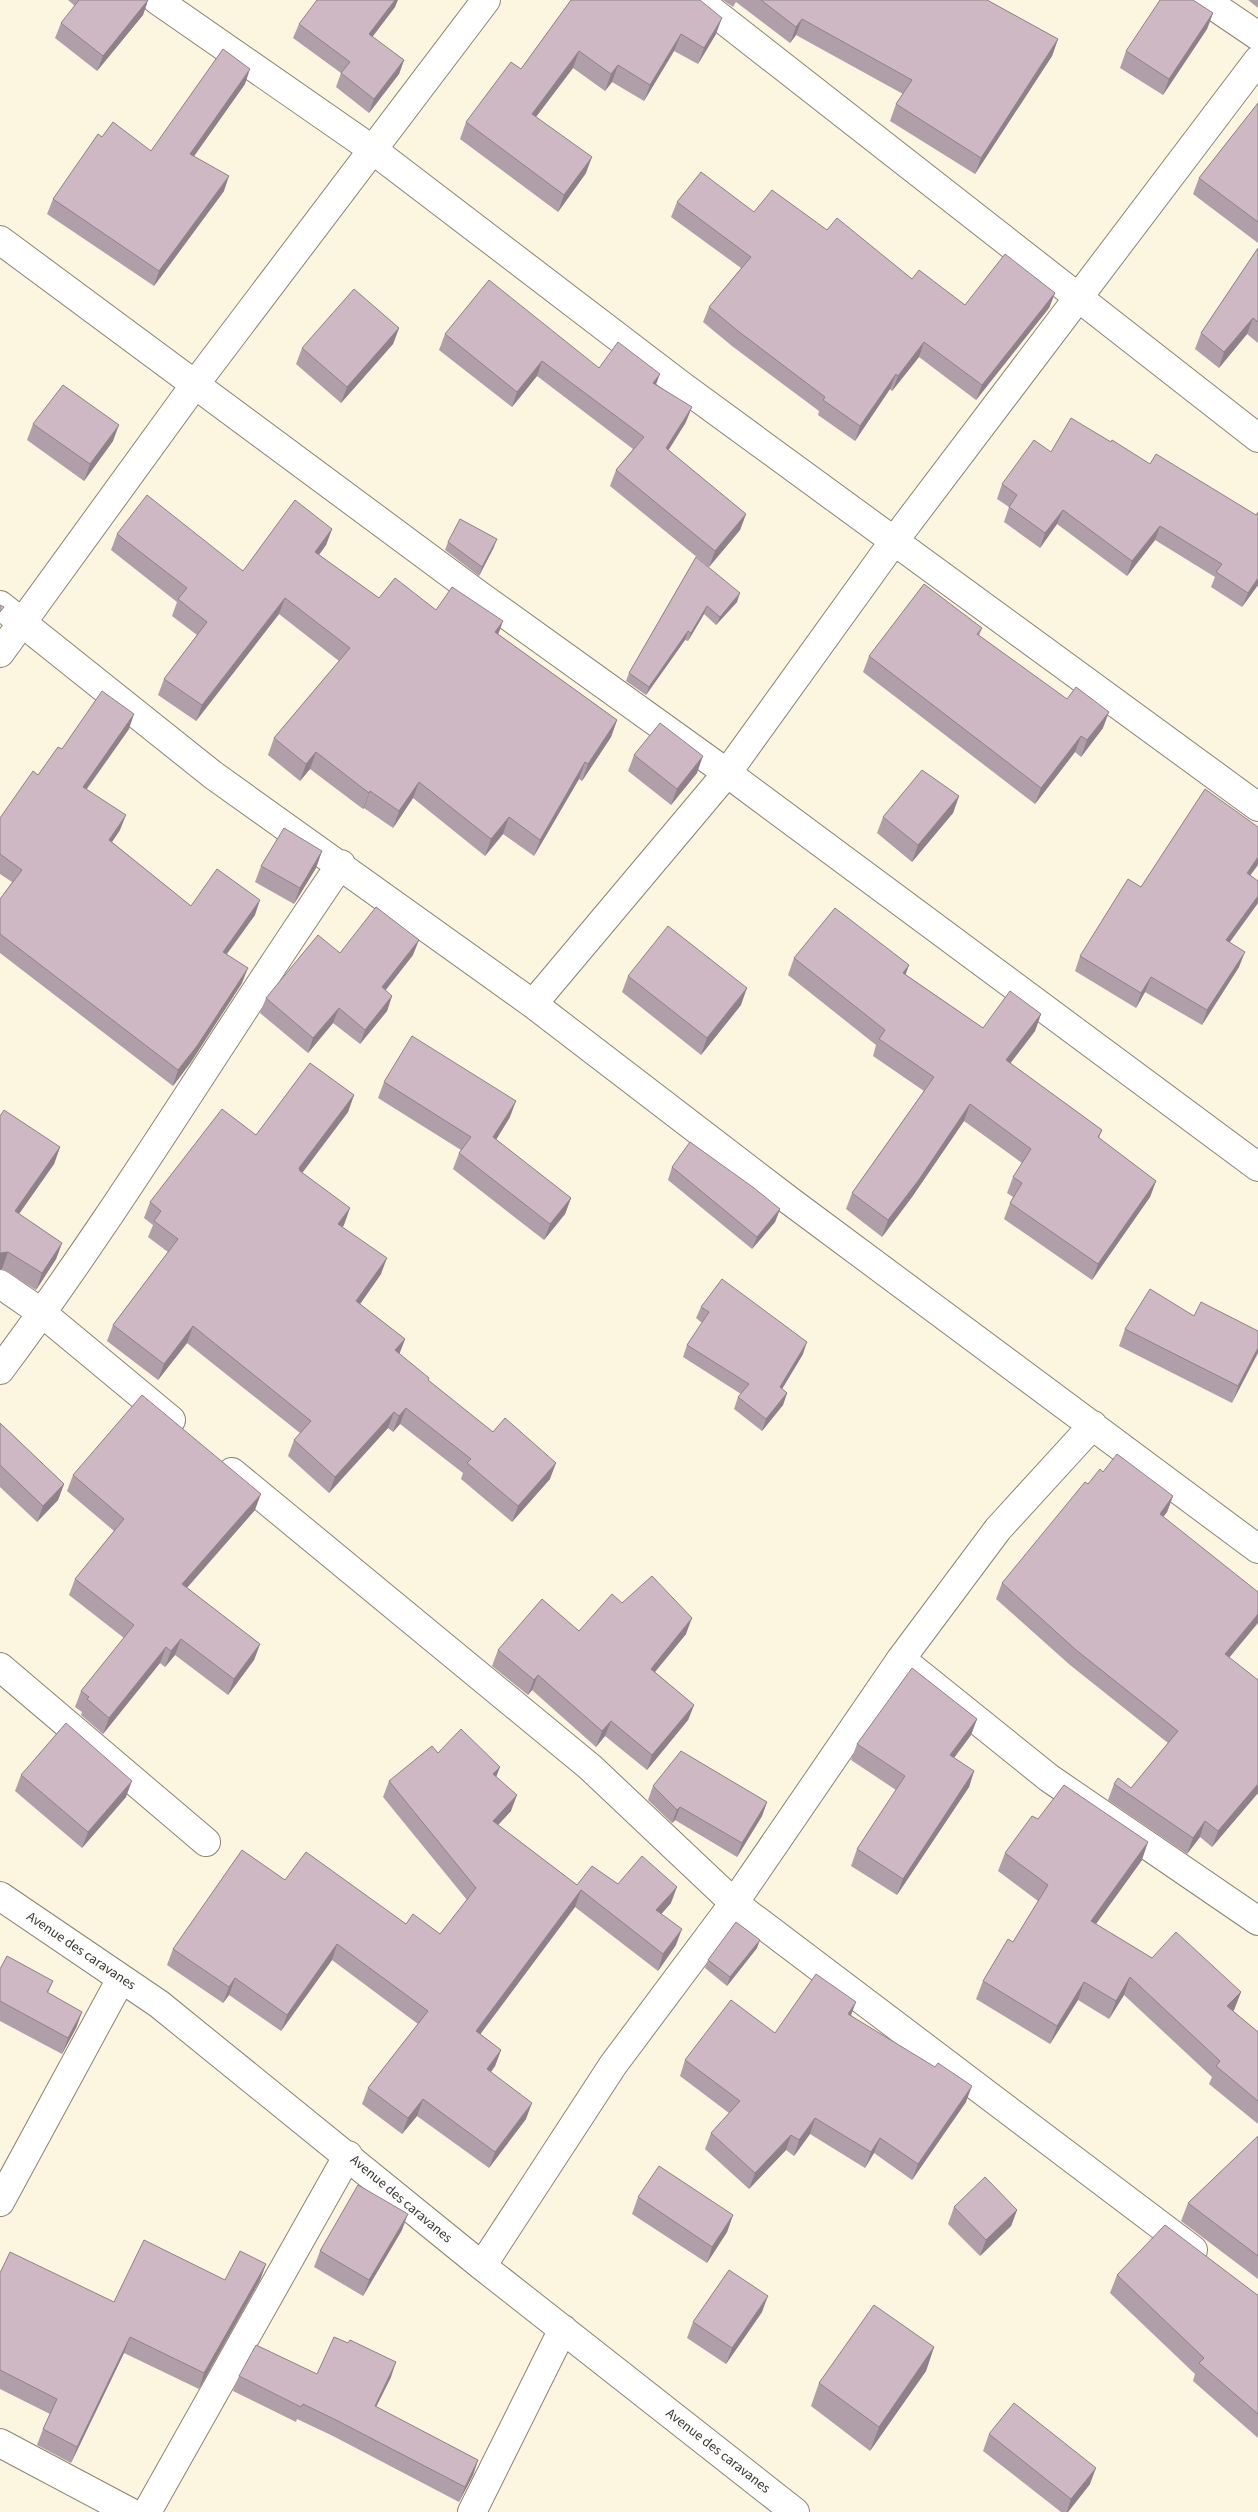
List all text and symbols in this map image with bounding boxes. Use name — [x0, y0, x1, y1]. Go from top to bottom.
street label: Avenue des caravanes — [22, 1907, 140, 1995]
street label: Avenue des caravanes — [346, 2150, 457, 2248]
street label: Avenue des caravanes — [661, 2404, 775, 2498]

